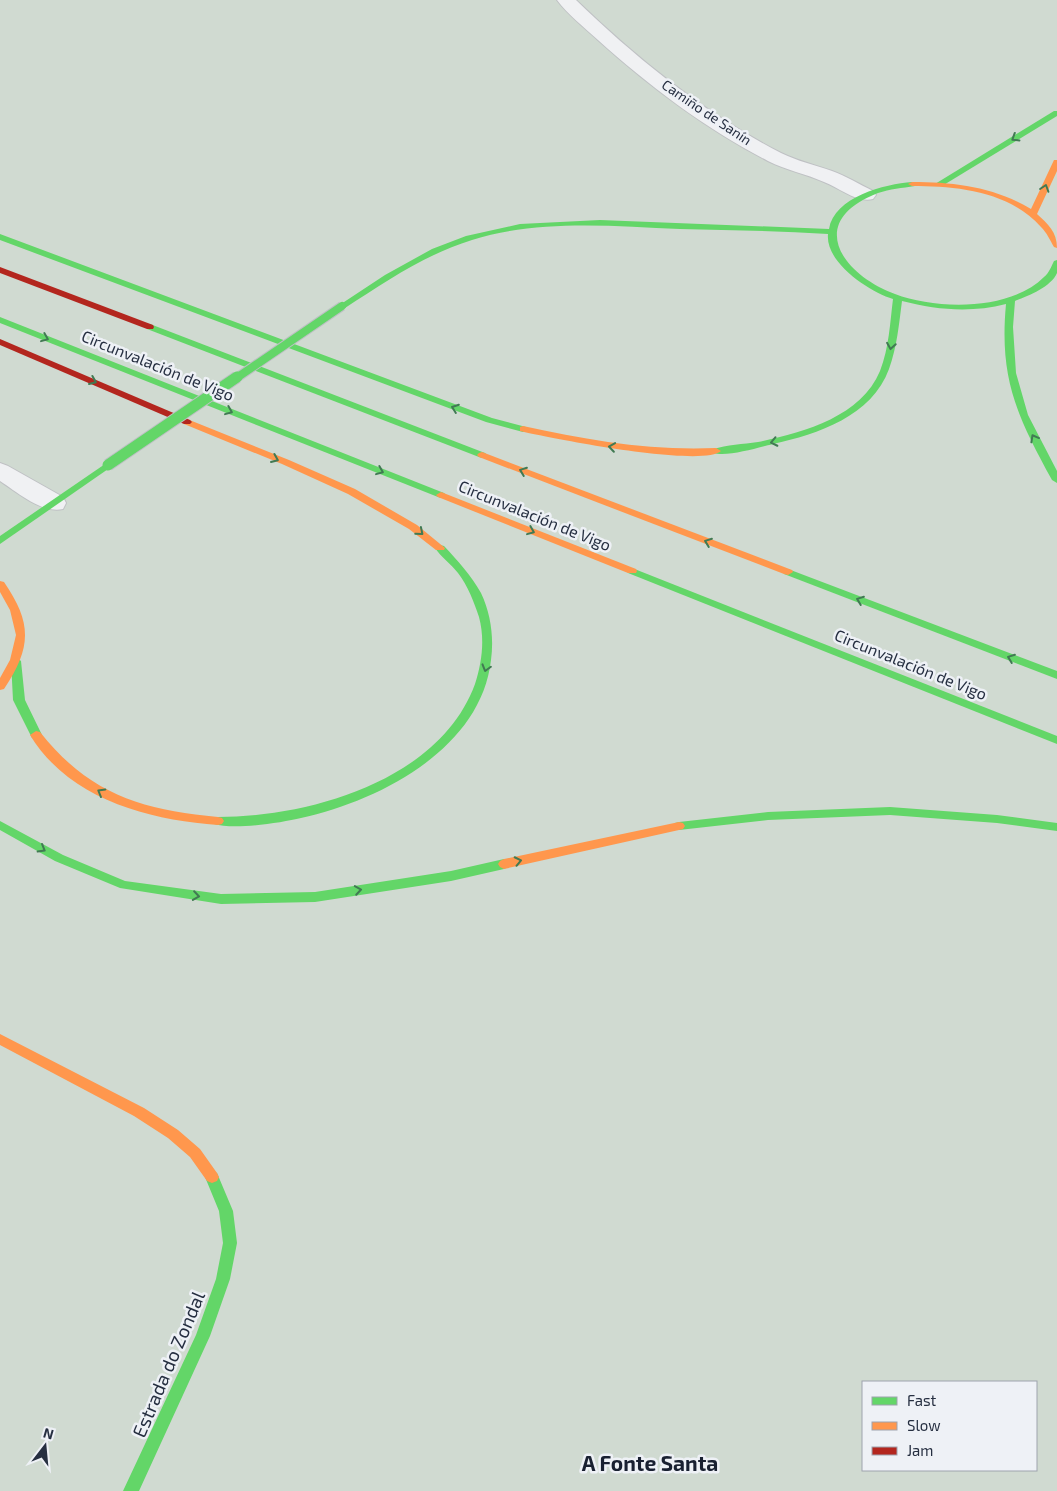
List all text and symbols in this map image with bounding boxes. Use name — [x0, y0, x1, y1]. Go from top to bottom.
street label: Camiño de Sanín — [659, 76, 755, 148]
one-way arrow — [1012, 132, 1021, 142]
one-way arrow — [1039, 184, 1049, 193]
street label: Circunvalación de Vigo — [79, 326, 237, 404]
one-way arrow — [40, 331, 49, 342]
one-way arrow — [886, 342, 897, 350]
one-way arrow — [88, 375, 97, 386]
one-way arrow — [224, 404, 233, 415]
one-way arrow — [451, 404, 459, 414]
one-way arrow — [1030, 434, 1040, 443]
one-way arrow — [769, 436, 778, 447]
one-way arrow — [608, 442, 617, 452]
one-way arrow — [270, 453, 279, 463]
one-way arrow — [375, 465, 384, 475]
one-way arrow — [520, 467, 528, 477]
street label: Circunvalación de Vigo — [456, 476, 614, 554]
one-way arrow — [526, 525, 535, 535]
one-way arrow — [414, 526, 423, 535]
one-way arrow — [704, 538, 713, 548]
one-way arrow — [856, 596, 864, 606]
street label: Circunvalación de Vigo — [832, 625, 990, 703]
one-way arrow — [1008, 654, 1016, 664]
one-way arrow — [481, 664, 491, 672]
one-way arrow — [98, 789, 107, 799]
one-way arrow — [37, 842, 46, 852]
one-way arrow — [513, 856, 522, 867]
one-way arrow — [354, 885, 362, 896]
one-way arrow — [192, 890, 201, 900]
street label: Estrada do Zondal — [127, 1287, 209, 1441]
legend — [862, 1381, 1037, 1471]
text: Fast — [907, 1391, 937, 1409]
text: Slow — [907, 1416, 941, 1434]
north arrow — [20, 1421, 70, 1471]
text: N — [42, 1423, 56, 1443]
text: Jam — [907, 1441, 933, 1459]
district label: A Fonte Santa — [582, 1450, 718, 1475]

